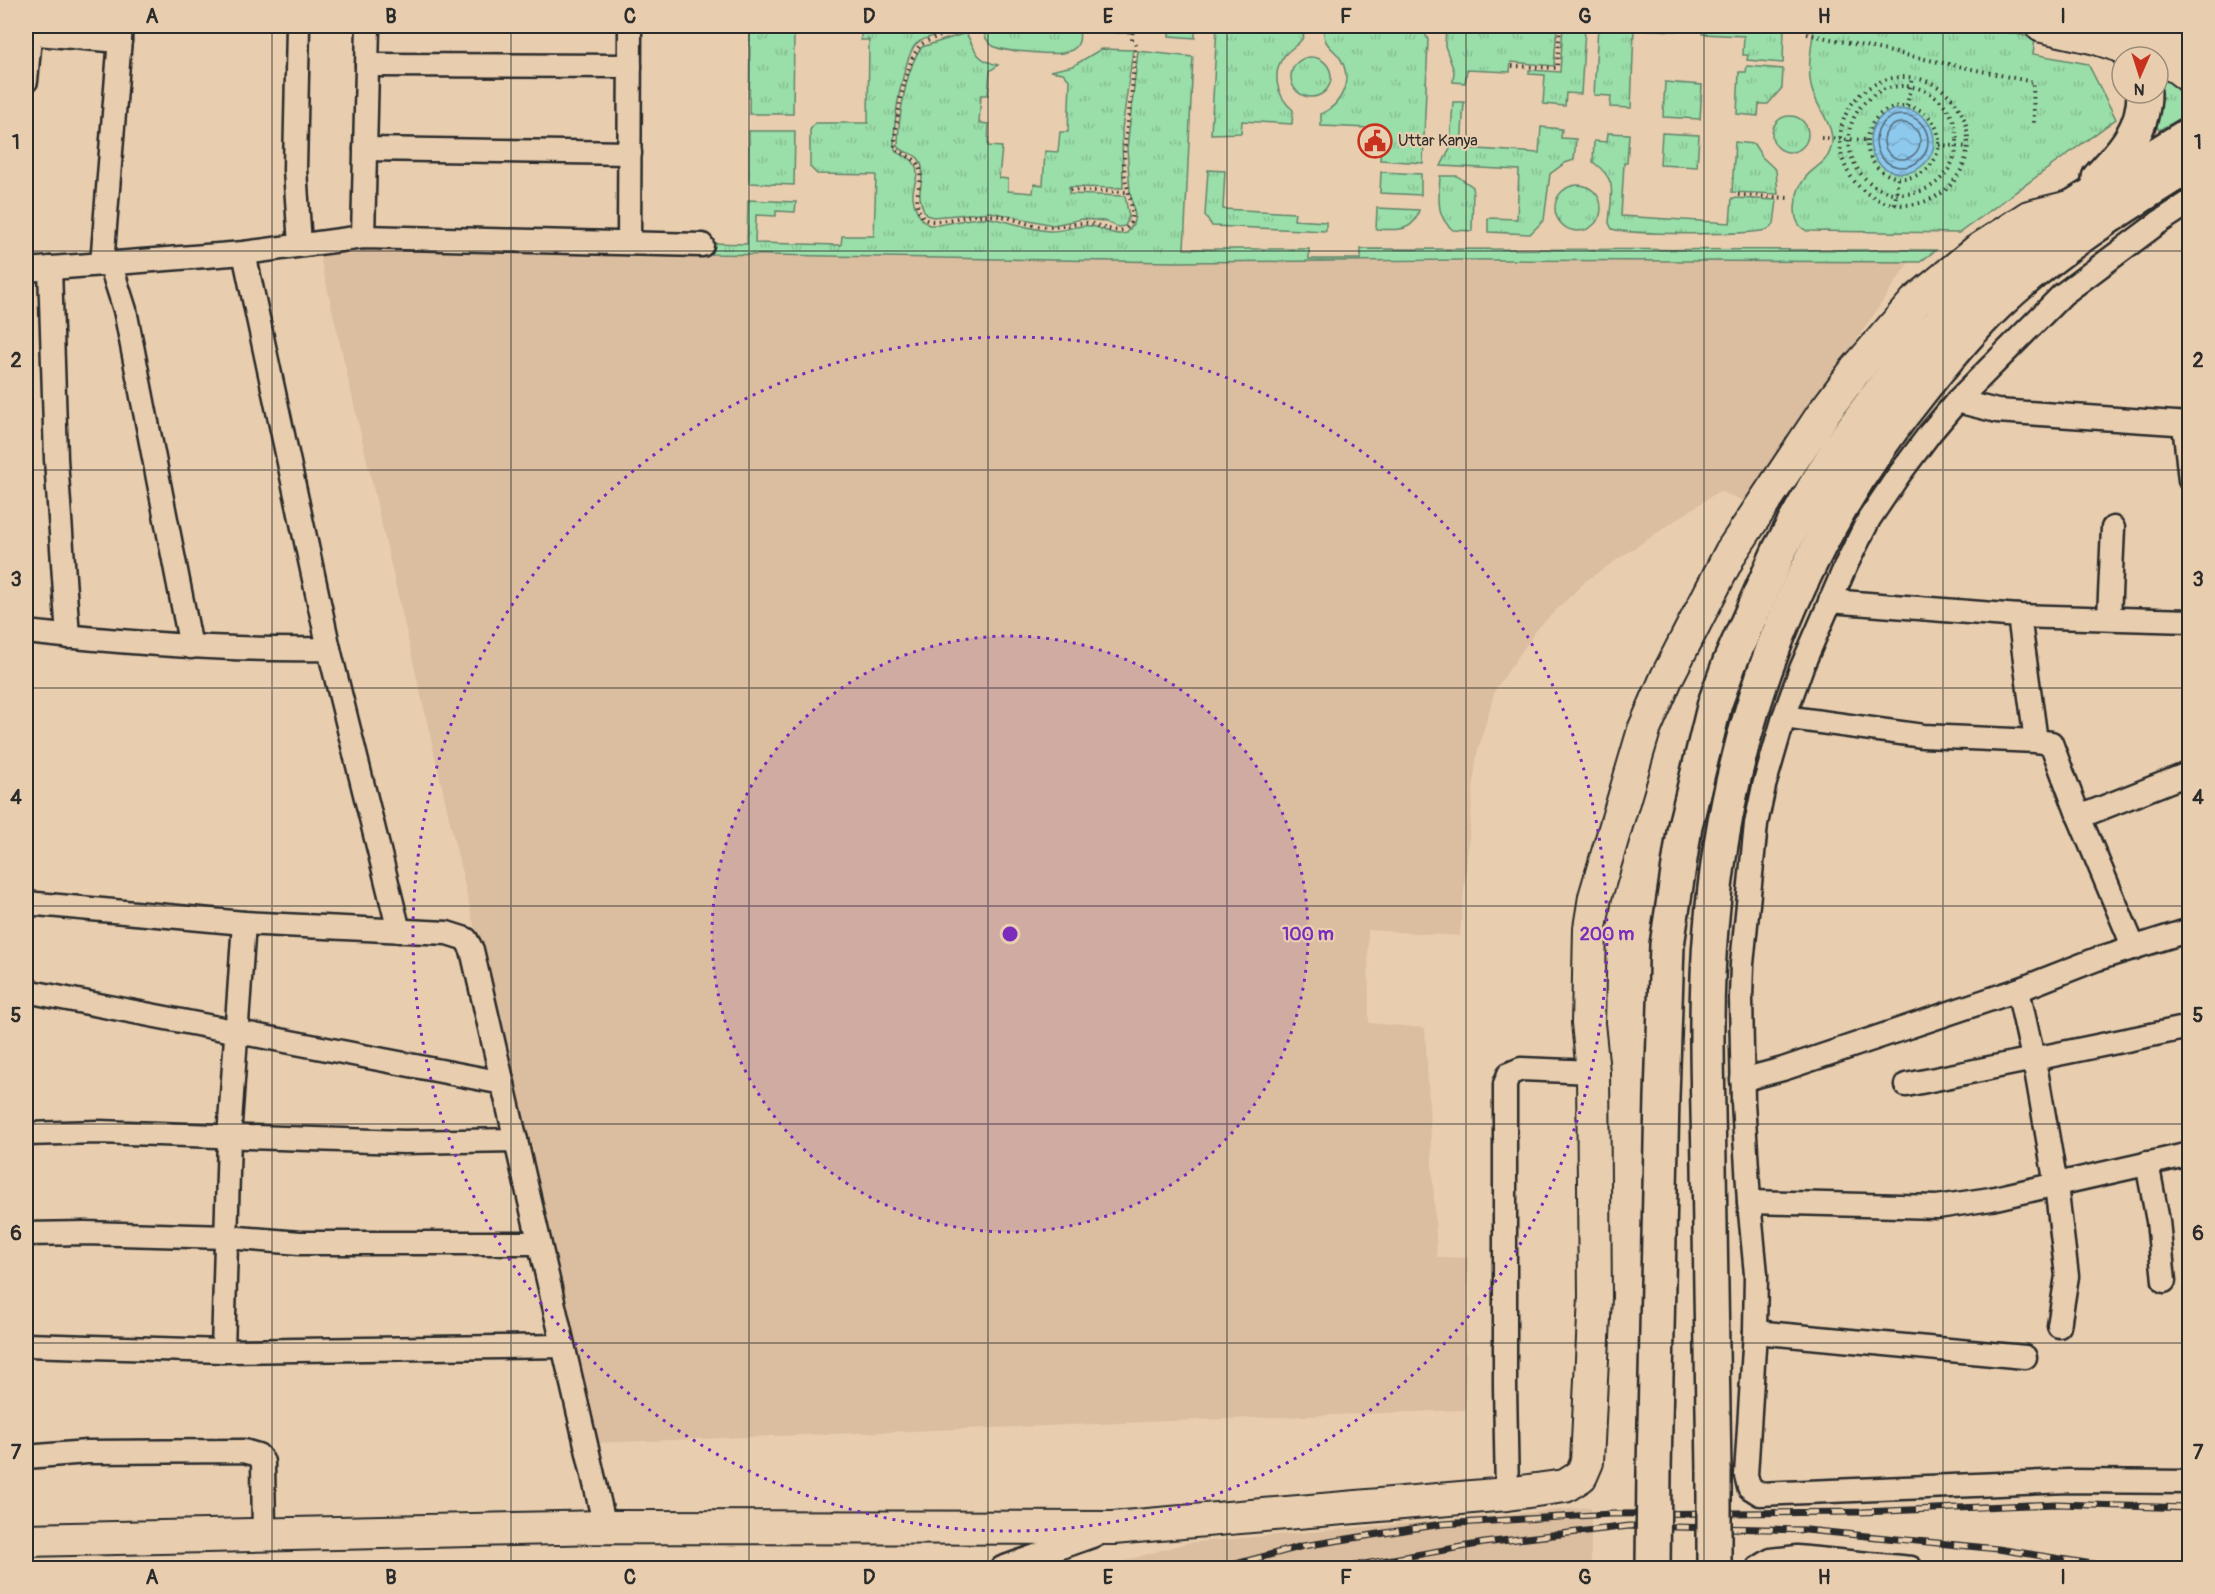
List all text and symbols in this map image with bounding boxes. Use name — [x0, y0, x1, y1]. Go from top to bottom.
text: A — [146, 4, 159, 29]
text: B — [385, 4, 397, 29]
text: C — [624, 4, 636, 29]
text: D — [863, 4, 876, 29]
text: E — [1103, 4, 1114, 29]
text: F — [1340, 4, 1352, 29]
text: G — [1578, 4, 1592, 29]
text: H — [1818, 4, 1831, 29]
text: I — [2060, 4, 2066, 29]
north arrow — [2110, 45, 2170, 105]
text: N — [2133, 79, 2145, 99]
public building icon: Uttar Kanya — [1357, 123, 1393, 159]
text: 1 — [12, 130, 20, 155]
text: 1 — [2194, 130, 2202, 155]
place label: Uttar Kanya — [1398, 131, 1478, 151]
text: 2 — [10, 348, 22, 373]
text: 2 — [2192, 348, 2204, 373]
text: 3 — [10, 567, 22, 592]
text: 3 — [2192, 567, 2204, 592]
text: 4 — [10, 785, 22, 810]
text: 4 — [2192, 785, 2204, 810]
text: 100 m — [1282, 923, 1334, 946]
text: 200 m — [1580, 923, 1634, 946]
centre of rings — [1000, 924, 1020, 944]
text: 5 — [11, 1003, 22, 1028]
text: 5 — [2193, 1003, 2204, 1028]
text: 6 — [10, 1221, 22, 1246]
text: 6 — [2192, 1221, 2204, 1246]
text: 7 — [11, 1440, 22, 1465]
text: 7 — [2193, 1440, 2204, 1465]
text: A — [146, 1565, 159, 1590]
text: B — [385, 1565, 397, 1590]
text: C — [624, 1565, 636, 1590]
text: D — [863, 1565, 876, 1590]
text: E — [1103, 1565, 1114, 1590]
text: F — [1340, 1565, 1352, 1590]
text: G — [1578, 1565, 1592, 1590]
text: H — [1818, 1565, 1831, 1590]
text: I — [2060, 1565, 2066, 1590]

